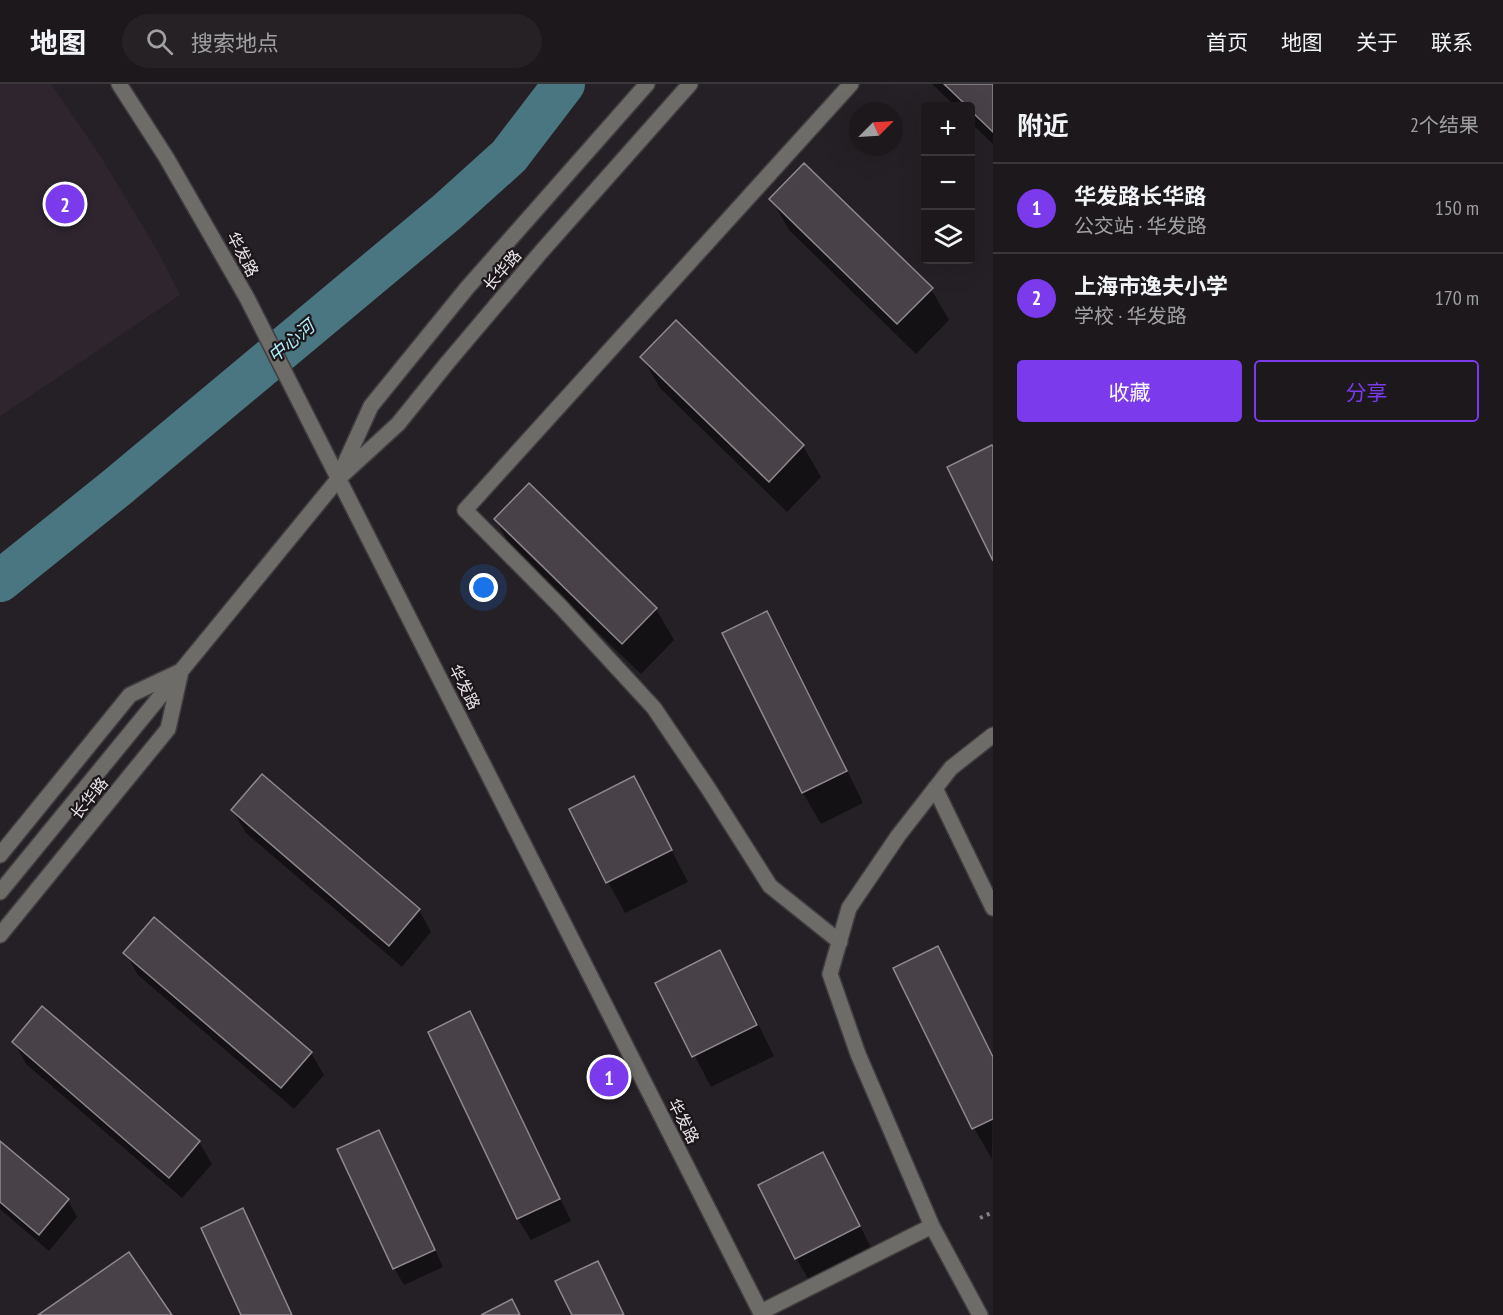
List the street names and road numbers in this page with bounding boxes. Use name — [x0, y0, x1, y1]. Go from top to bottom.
street label: 华发路 — [223, 228, 263, 280]
street label: 长华路 — [479, 245, 525, 295]
street label: 华发路 — [445, 661, 485, 713]
street label: 长华路 — [66, 773, 112, 823]
street label: 华发路 — [664, 1095, 704, 1147]

